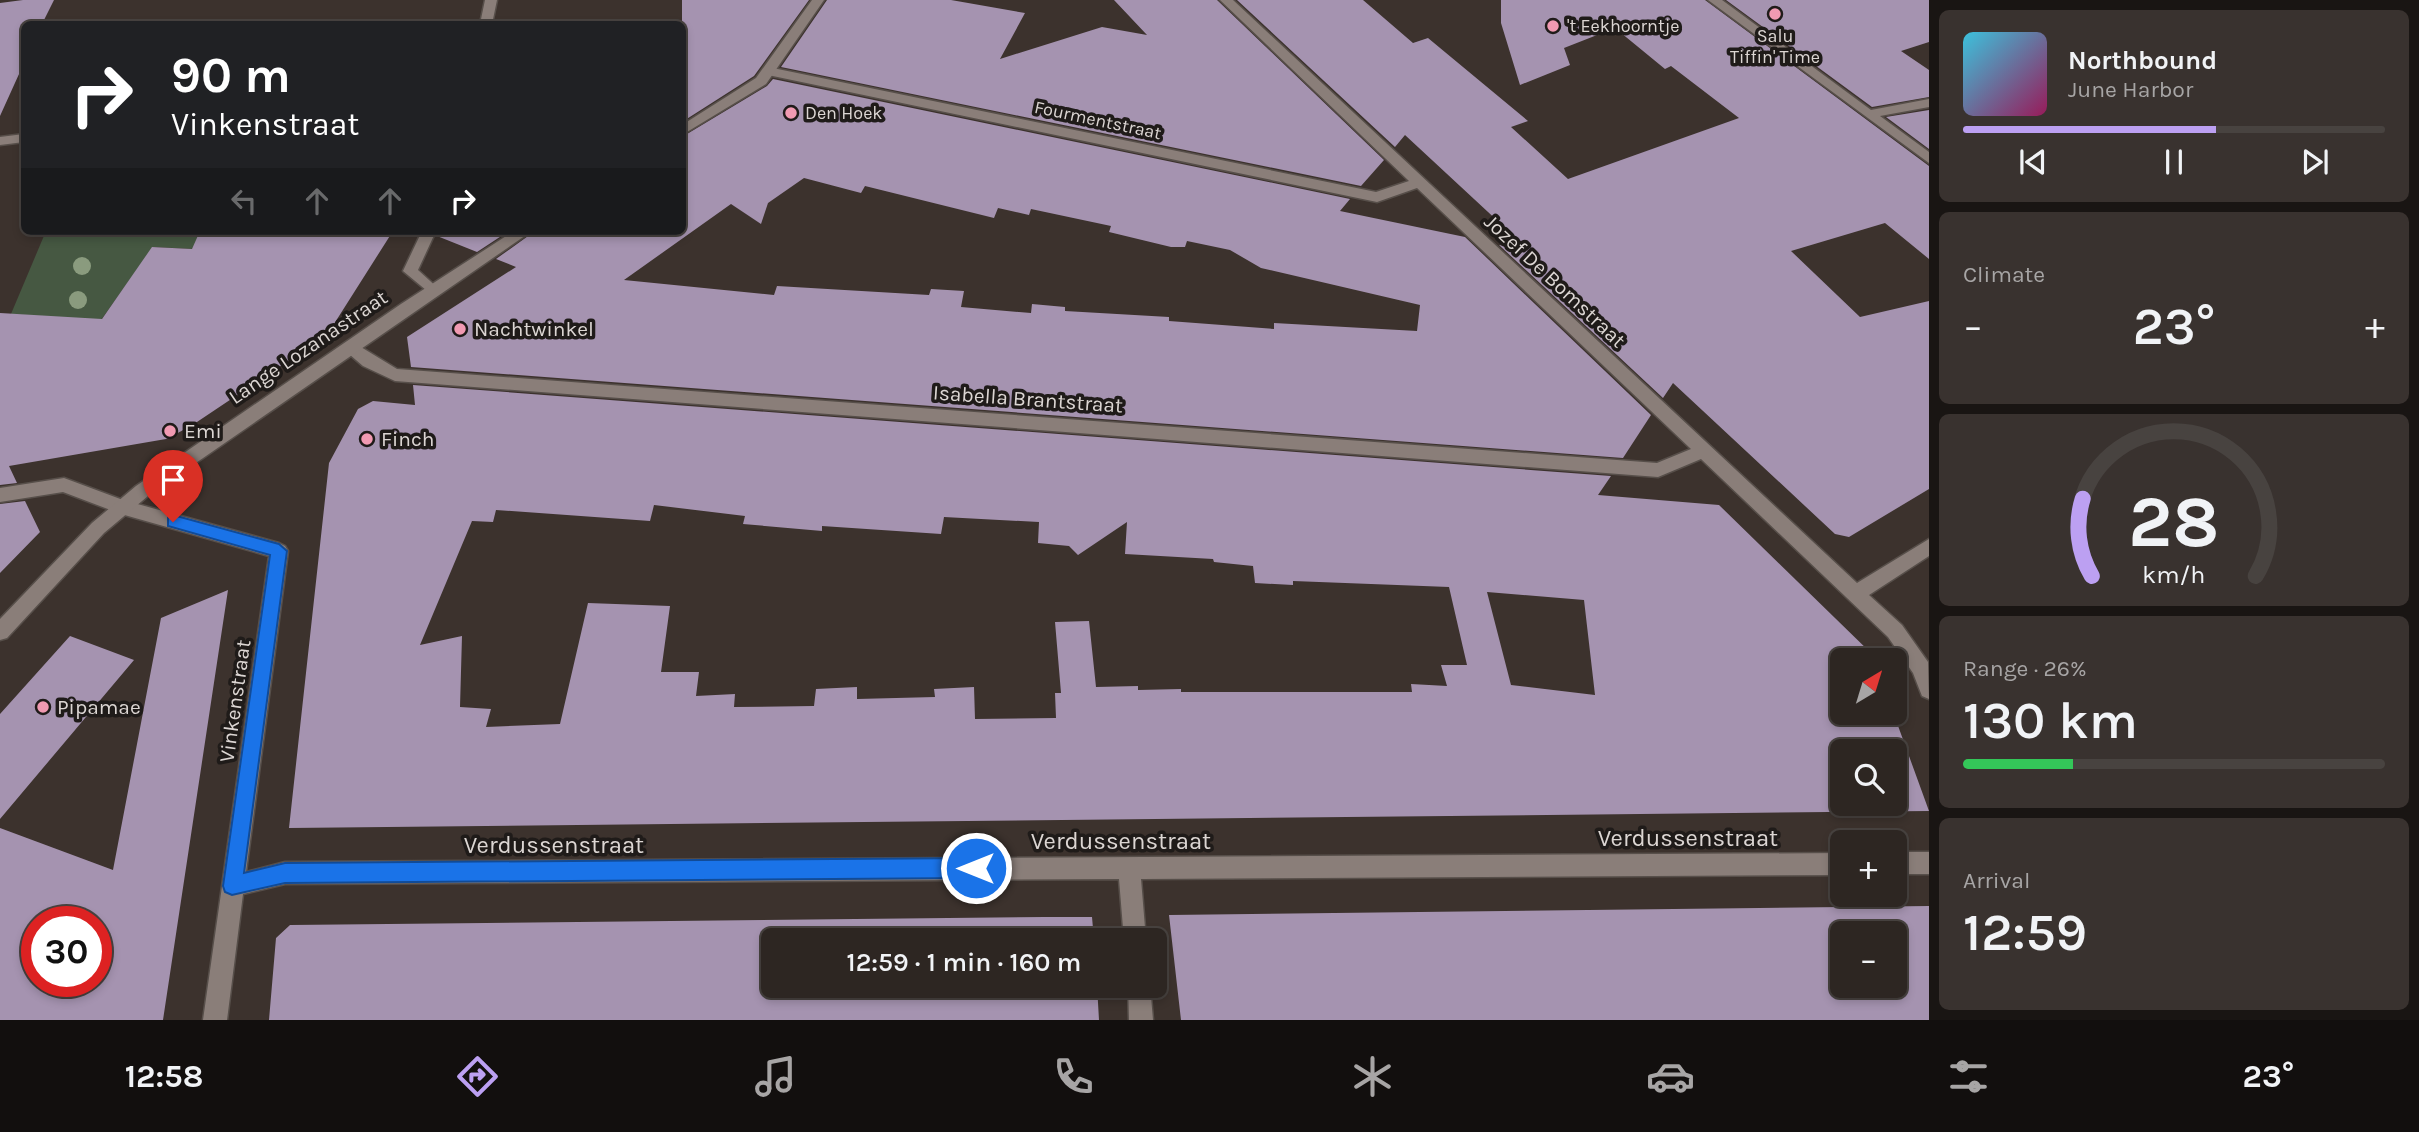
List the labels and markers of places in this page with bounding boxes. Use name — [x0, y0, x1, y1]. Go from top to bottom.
marker: Salu Tiffin' Time — [1767, 6, 1783, 22]
place label: 't Eekhoorntje — [1567, 15, 1680, 37]
marker: 't Eekhoorntje — [1545, 18, 1561, 34]
place label: Salu Tiffin' Time — [1730, 25, 1820, 68]
place label: Den Hoek — [805, 102, 883, 124]
marker: Den Hoek — [783, 105, 799, 121]
place label: Nachtwinkel — [474, 317, 594, 341]
marker: Nachtwinkel — [452, 321, 468, 337]
place label: Emi — [184, 419, 222, 443]
marker: Emi — [162, 423, 178, 439]
place label: Finch — [381, 427, 434, 451]
marker: Finch — [359, 431, 375, 447]
pin — [143, 450, 203, 522]
place label: Pipamae — [57, 695, 141, 719]
marker: Pipamae — [35, 699, 51, 715]

